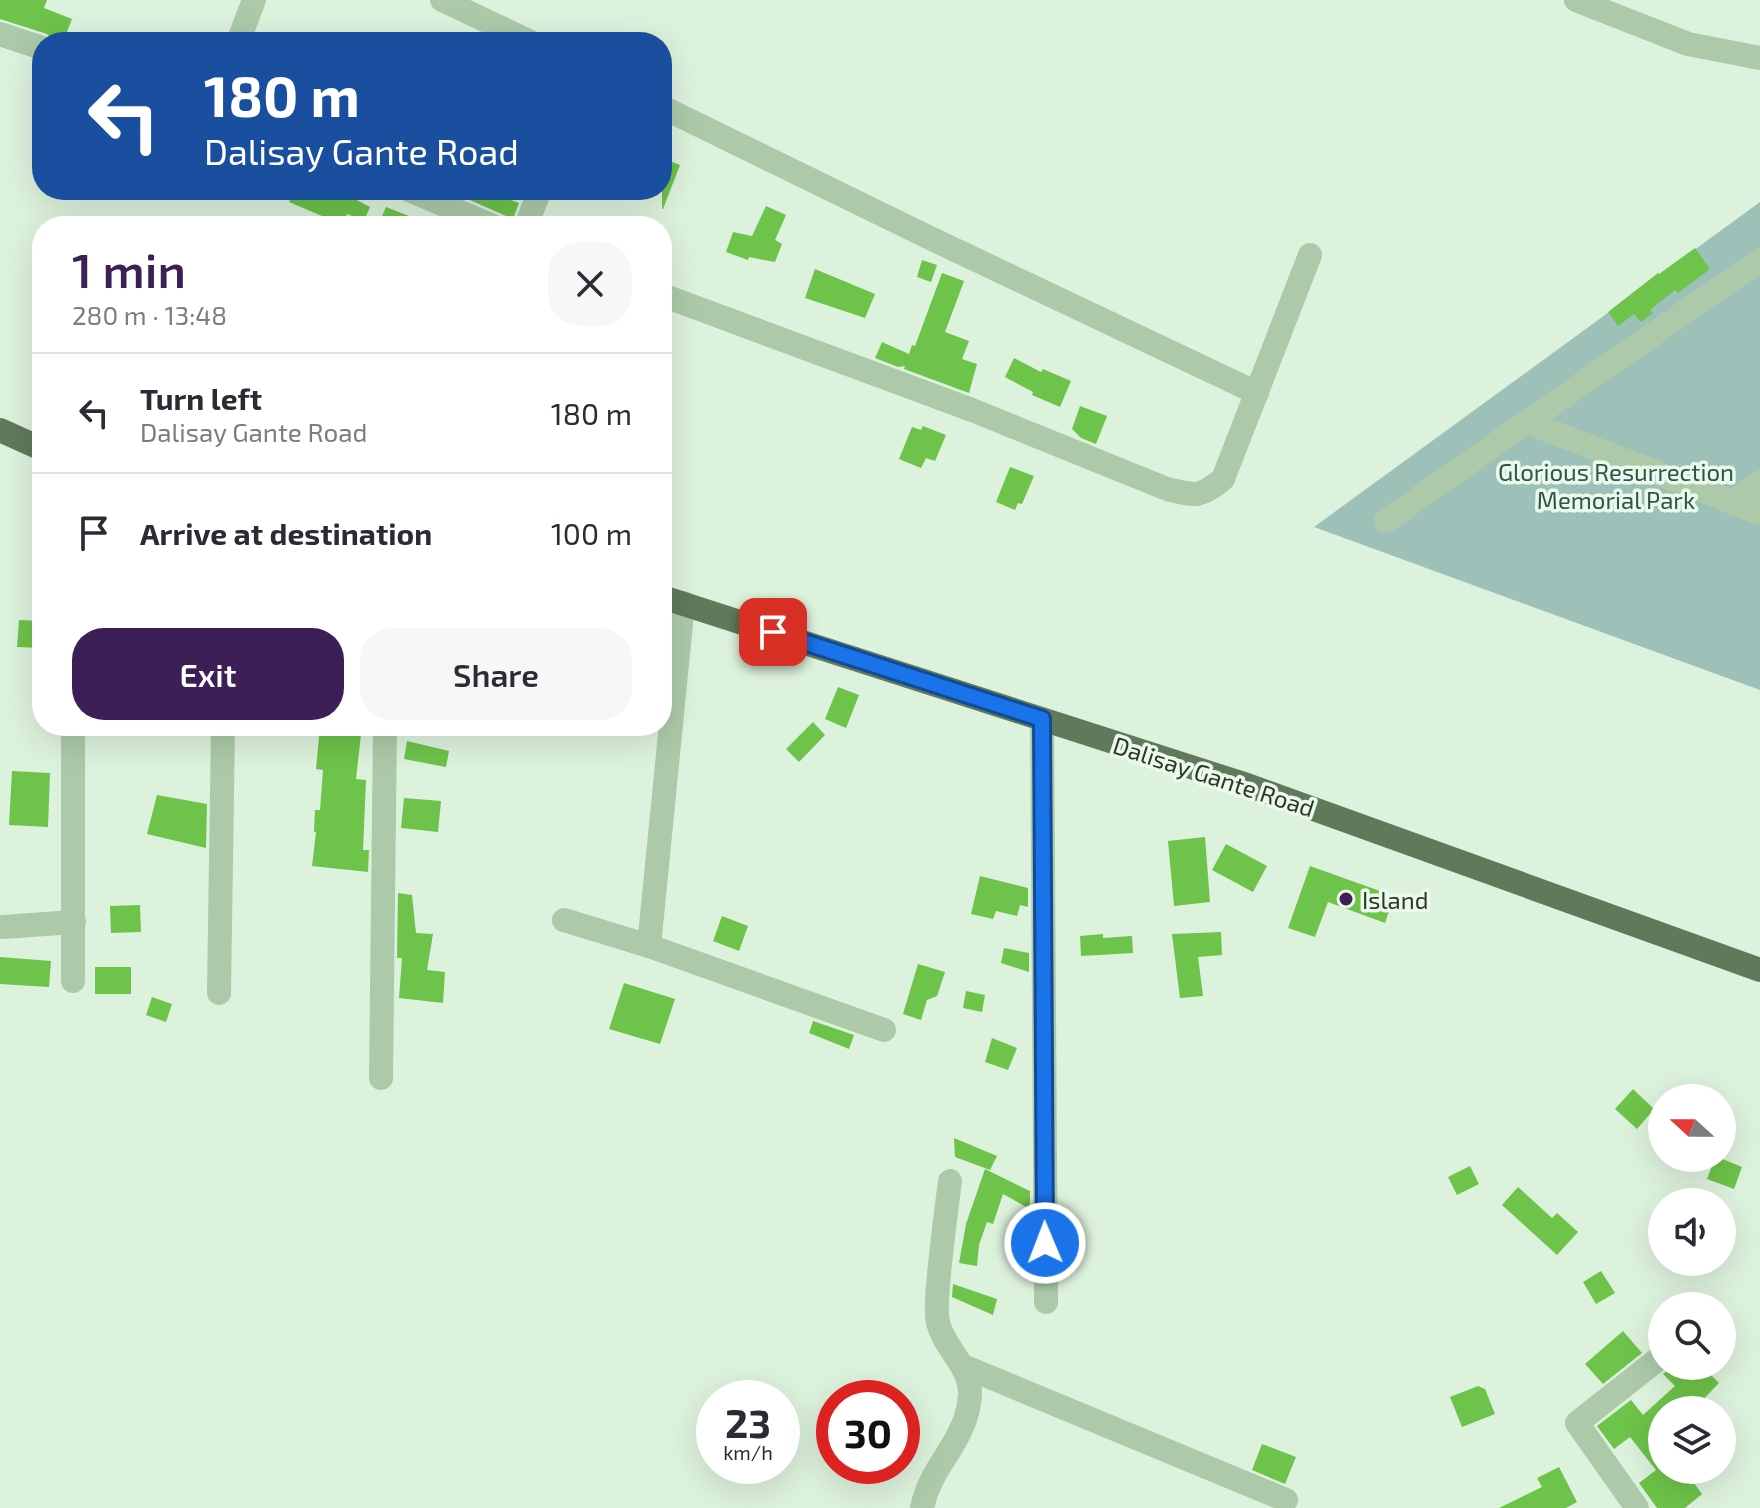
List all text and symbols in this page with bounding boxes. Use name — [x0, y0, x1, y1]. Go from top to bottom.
text: 180 m — [204, 61, 360, 128]
icon: left — [72, 64, 176, 168]
text: Dalisay Gante Road — [204, 129, 519, 172]
text: 1 min — [72, 240, 186, 298]
button: close — [548, 242, 632, 326]
text: 280 m · 13:48 — [72, 299, 227, 330]
text: Turn left — [140, 380, 262, 416]
icon: left — [72, 391, 116, 435]
text: 180 m — [551, 395, 632, 431]
text: Dalisay Gante Road — [140, 416, 367, 447]
park label: Glorious Resurrection Memorial Park — [1498, 457, 1734, 514]
icon: arrive — [72, 511, 116, 555]
text: Arrive at destination — [140, 515, 432, 551]
text: 100 m — [551, 515, 632, 551]
pin — [739, 598, 807, 666]
icon: arrive — [751, 610, 795, 654]
button: Exit — [72, 628, 344, 720]
button: Share — [360, 628, 632, 720]
street label: Dalisay Gante Road — [1110, 730, 1318, 822]
place label: Island — [1362, 885, 1428, 914]
marker: Island — [1337, 890, 1355, 908]
north arrow — [1648, 1084, 1736, 1172]
map controls — [1648, 1084, 1736, 1484]
button: sound — [1648, 1188, 1736, 1276]
position arrow — [1003, 1201, 1087, 1285]
button: search — [1648, 1292, 1736, 1380]
speed limit sign: 30 — [816, 1380, 920, 1484]
button: layers — [1648, 1396, 1736, 1484]
text: 23 — [725, 1398, 771, 1446]
text: km/h — [723, 1440, 773, 1464]

